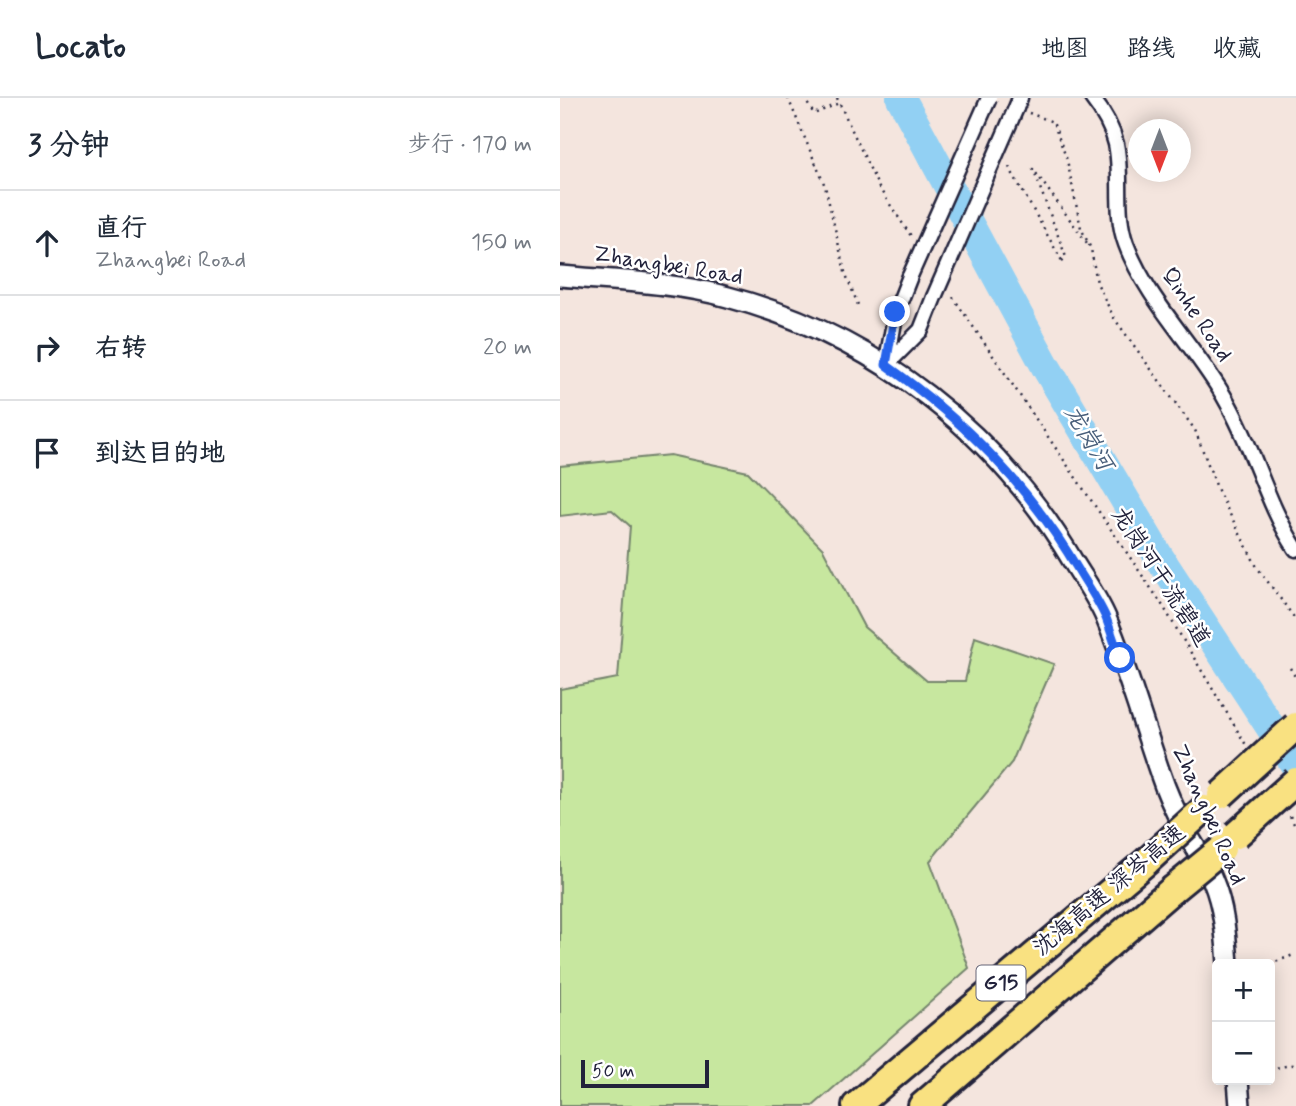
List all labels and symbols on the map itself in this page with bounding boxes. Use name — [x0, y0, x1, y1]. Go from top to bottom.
north arrow — [1128, 119, 1191, 182]
street label: Zhangbei Road — [591, 239, 745, 293]
street label: Qinhe Road — [1153, 262, 1239, 368]
route end — [879, 296, 910, 327]
water label: 龙岗河 — [1056, 399, 1122, 480]
street label: 龙岗河干流碧道 — [1104, 501, 1216, 653]
route start — [1104, 642, 1135, 673]
street label: Zhangbei Road — [1164, 740, 1252, 890]
street label: 沈海高速 深岑高速 — [1028, 818, 1192, 964]
road number: G15 — [976, 966, 1026, 1001]
scale bar — [581, 1057, 709, 1089]

